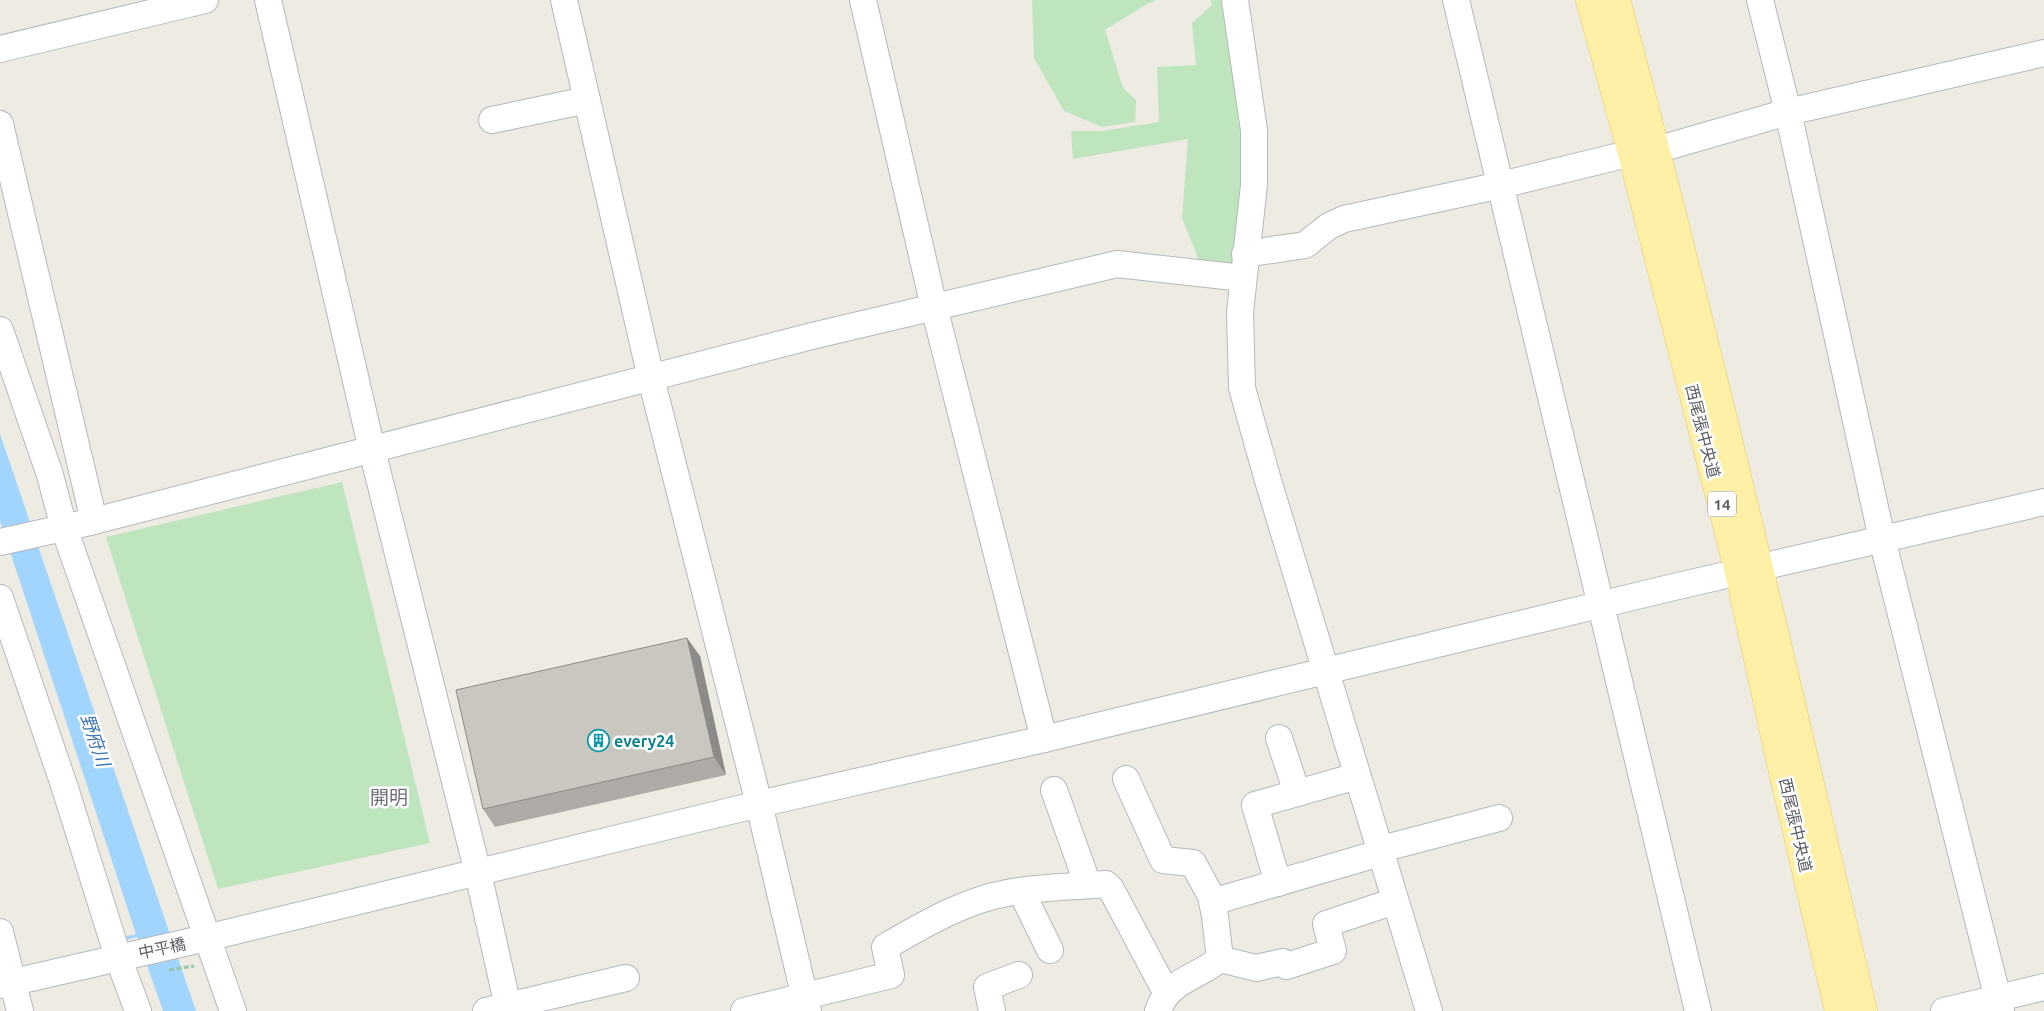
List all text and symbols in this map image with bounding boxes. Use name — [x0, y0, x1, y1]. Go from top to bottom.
street label: 西尾張中央道 — [1683, 382, 1723, 480]
road number: 14 — [1708, 492, 1736, 516]
water label: 野府川 — [78, 711, 115, 771]
building icon: every24 — [586, 729, 610, 753]
place label: every24 — [614, 732, 674, 750]
street label: 西尾張中央道 — [1776, 776, 1816, 874]
district label: 開明 — [370, 786, 408, 808]
street label: 中平橋 — [137, 934, 187, 962]

